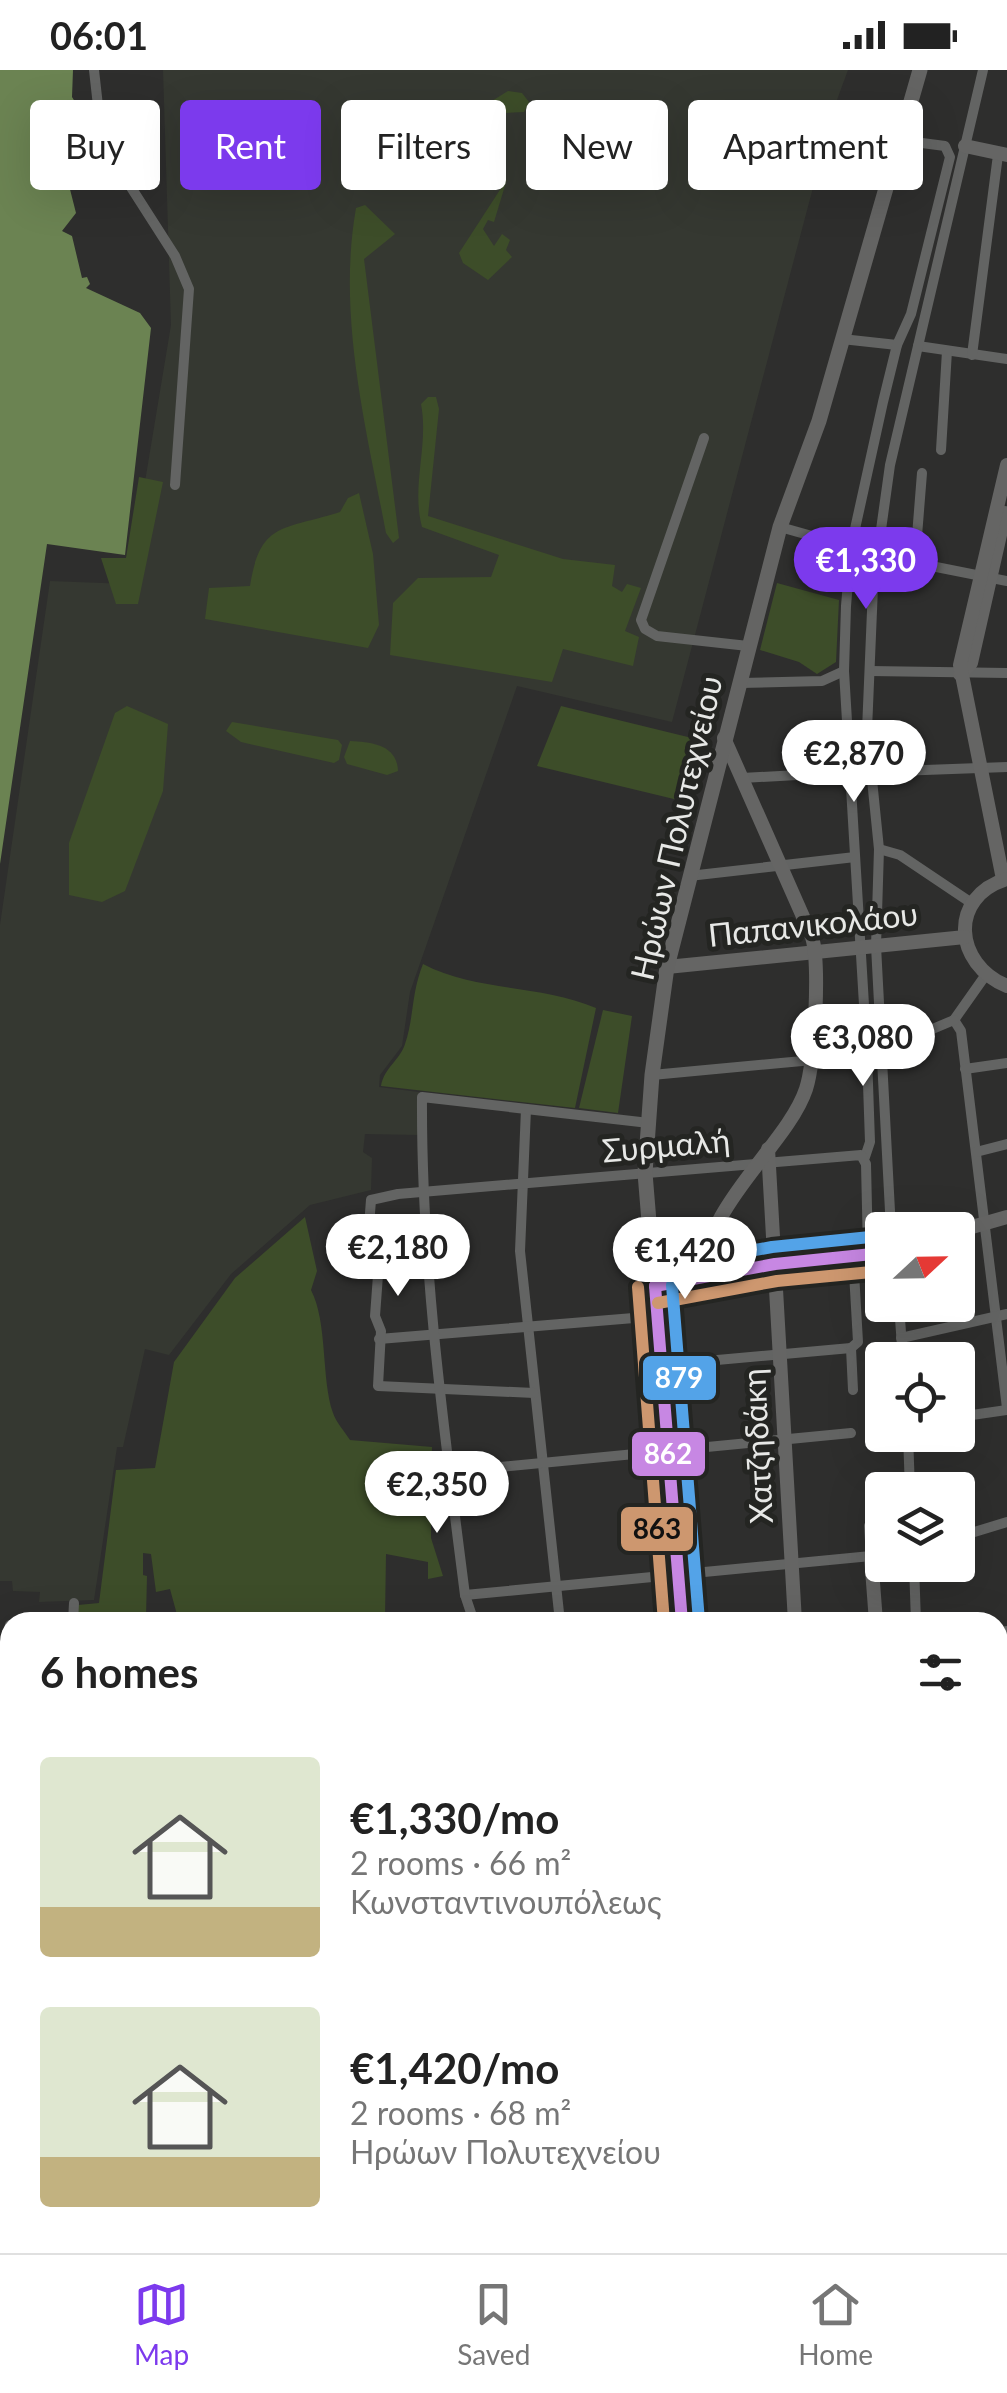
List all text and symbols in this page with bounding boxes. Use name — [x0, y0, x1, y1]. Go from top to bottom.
text: 06:01 — [50, 12, 148, 58]
chip: Buy — [30, 100, 160, 190]
chip: Rent — [180, 100, 321, 190]
chip: Filters — [341, 100, 506, 190]
chip: New — [526, 100, 668, 190]
chip: Apartment — [688, 100, 923, 190]
pin: €1,330 — [785, 527, 947, 612]
text: €1,330 — [816, 540, 916, 579]
street label: Ηρώων Πολυτεχνείου — [622, 672, 730, 984]
pin: €2,870 — [773, 720, 935, 805]
text: €2,870 — [804, 733, 904, 772]
street label: Παπανικολάου — [706, 893, 920, 954]
pin: €3,080 — [782, 1004, 944, 1089]
text: €3,080 — [813, 1017, 913, 1056]
street label: Συρμαλή — [600, 1119, 731, 1170]
north arrow — [865, 1212, 975, 1322]
map controls — [865, 1212, 975, 1582]
pin: €2,180 — [317, 1214, 479, 1299]
pin: €1,420 — [604, 1217, 766, 1302]
text: €2,180 — [348, 1227, 448, 1266]
text: €1,420 — [635, 1230, 735, 1269]
button: locate — [865, 1342, 975, 1452]
line badge: 879 — [641, 1354, 718, 1402]
text: 879 — [655, 1360, 703, 1394]
street label: Χατζηδάκη — [733, 1368, 780, 1525]
line badge: 862 — [630, 1430, 707, 1478]
text: 862 — [644, 1436, 692, 1470]
pin: €2,350 — [356, 1451, 518, 1536]
text: €2,350 — [387, 1464, 487, 1503]
button: layers — [865, 1472, 975, 1582]
line badge: 863 — [619, 1505, 695, 1553]
text: 863 — [633, 1511, 681, 1545]
icon: filters — [913, 1645, 968, 1700]
text: 6 homes — [40, 1647, 198, 1697]
text: €1,330/mo — [350, 1793, 559, 1843]
icon: home — [120, 1797, 240, 1917]
text: 2 rooms · 66 m² — [350, 1843, 571, 1882]
text: Κωνσταντινουπόλεως — [350, 1882, 662, 1921]
text: €1,420/mo — [350, 2043, 559, 2093]
icon: home — [120, 2047, 240, 2167]
text: 2 rooms · 68 m² — [350, 2093, 571, 2132]
text: Ηρώων Πολυτεχνείου — [350, 2132, 661, 2171]
tab: Map — [134, 2277, 189, 2371]
tab: Saved — [457, 2277, 530, 2371]
tab: Home — [798, 2277, 873, 2371]

